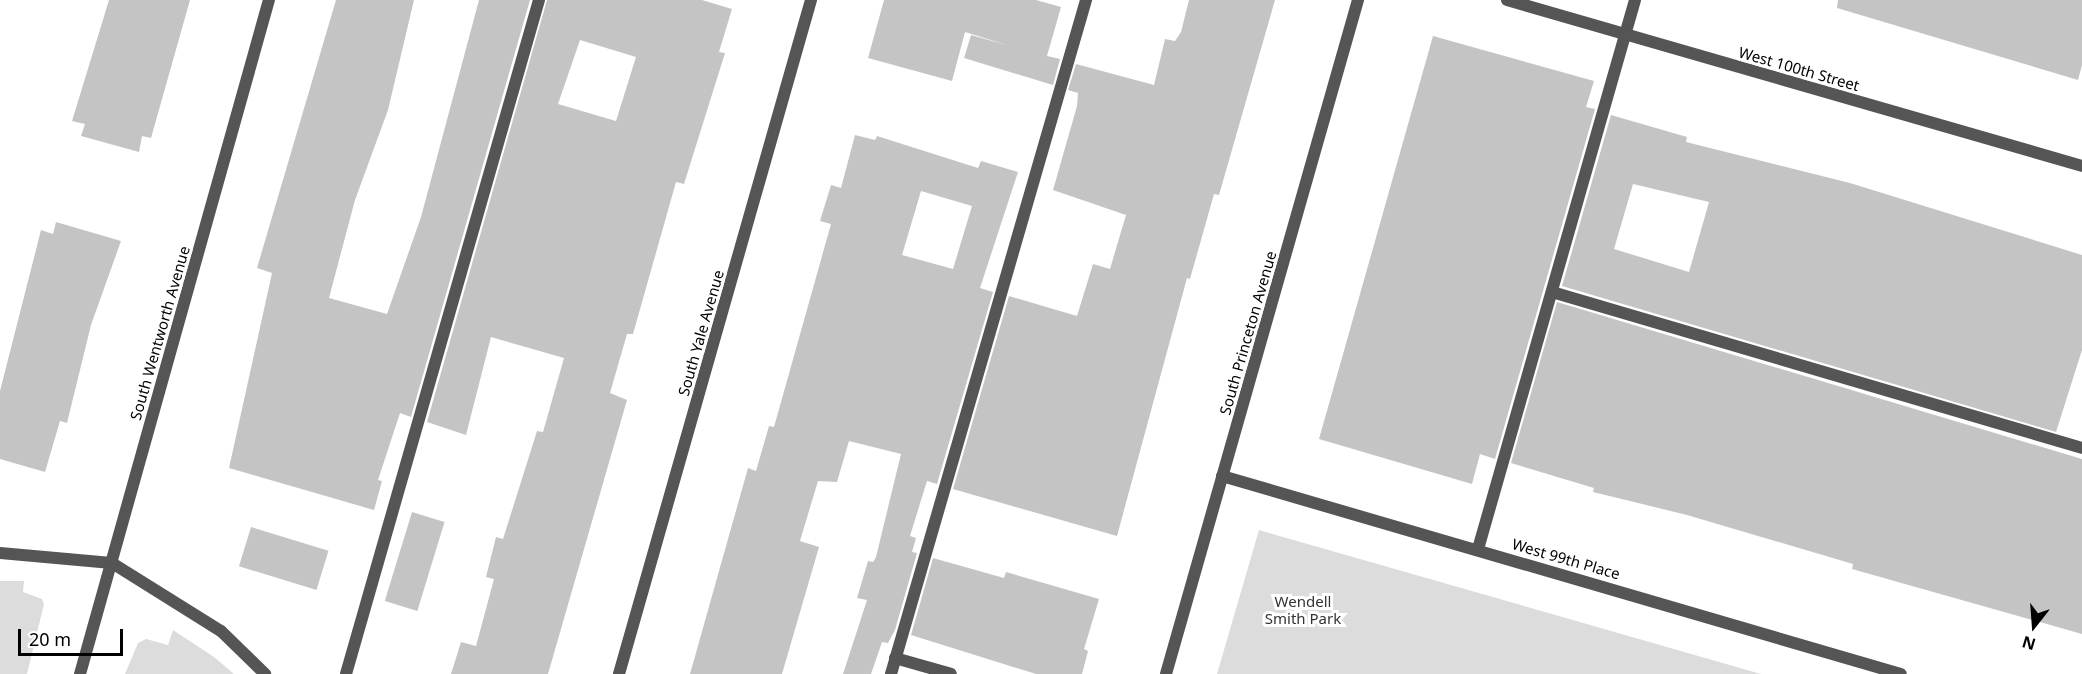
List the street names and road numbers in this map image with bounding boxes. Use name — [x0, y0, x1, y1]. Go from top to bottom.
street label: West 100th Street — [1737, 43, 1861, 95]
street label: South Wentworth Avenue — [127, 244, 193, 422]
street label: South Princeton Avenue — [1216, 249, 1280, 417]
street label: South Yale Avenue — [674, 268, 728, 398]
street label: West 99th Place — [1510, 535, 1622, 583]

